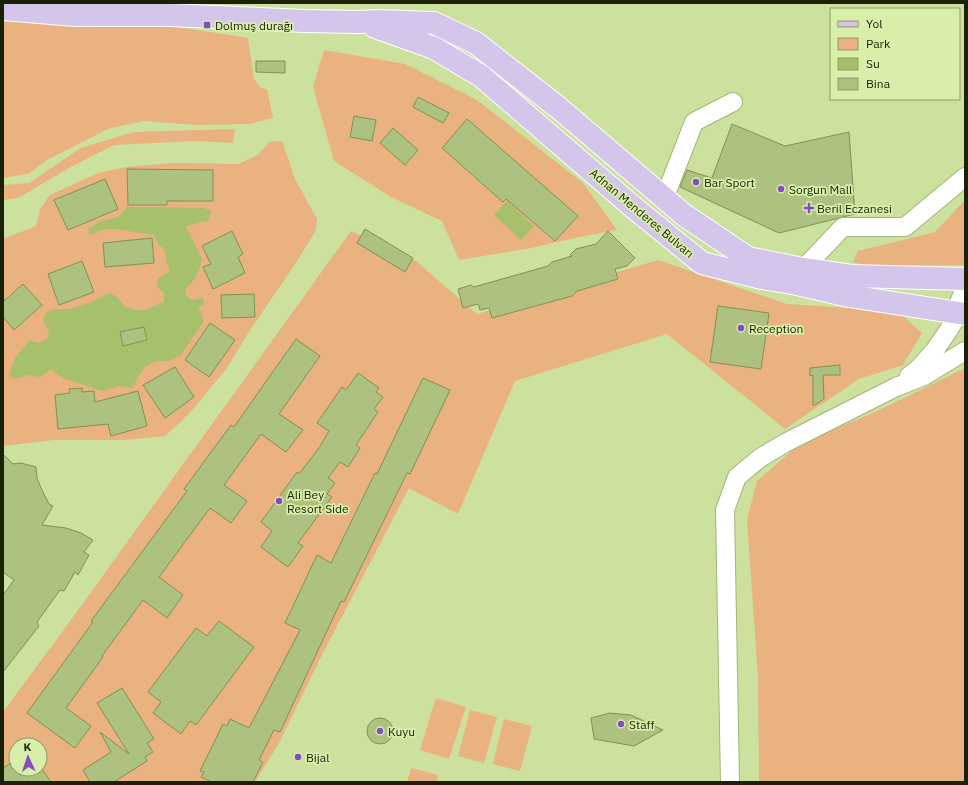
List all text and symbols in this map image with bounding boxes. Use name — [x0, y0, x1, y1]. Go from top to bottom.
legend — [830, 8, 960, 100]
text: Yol — [866, 16, 883, 31]
place label: Dolmuş durağı — [215, 18, 293, 33]
marker: Dolmuş durağı — [202, 20, 212, 30]
text: Park — [866, 36, 891, 51]
text: Su — [866, 56, 880, 71]
text: Bina — [866, 76, 891, 91]
street label: Adnan Menderes Bulvarı — [587, 165, 697, 261]
place label: Bar Sport — [704, 175, 755, 190]
marker: Bar Sport — [691, 177, 701, 187]
place label: Sorgun Mall — [789, 182, 852, 197]
marker: Sorgun Mall — [776, 184, 786, 194]
place label: Beril Eczanesi — [817, 201, 892, 216]
marker: Beril Eczanesi — [804, 203, 814, 213]
place label: Reception — [749, 321, 803, 336]
marker: Reception — [736, 323, 746, 333]
place label: Ali Bey Resort Side — [287, 487, 349, 516]
marker: Ali Bey Resort Side — [274, 496, 284, 506]
place label: Staff — [629, 717, 654, 732]
marker: Staff — [616, 719, 626, 729]
place label: Kuyu — [388, 724, 415, 739]
marker: Kuyu — [375, 726, 385, 736]
north arrow — [8, 737, 48, 777]
text: K — [23, 740, 32, 754]
place label: Bijal — [306, 750, 330, 765]
marker: Bijal — [293, 752, 303, 762]

